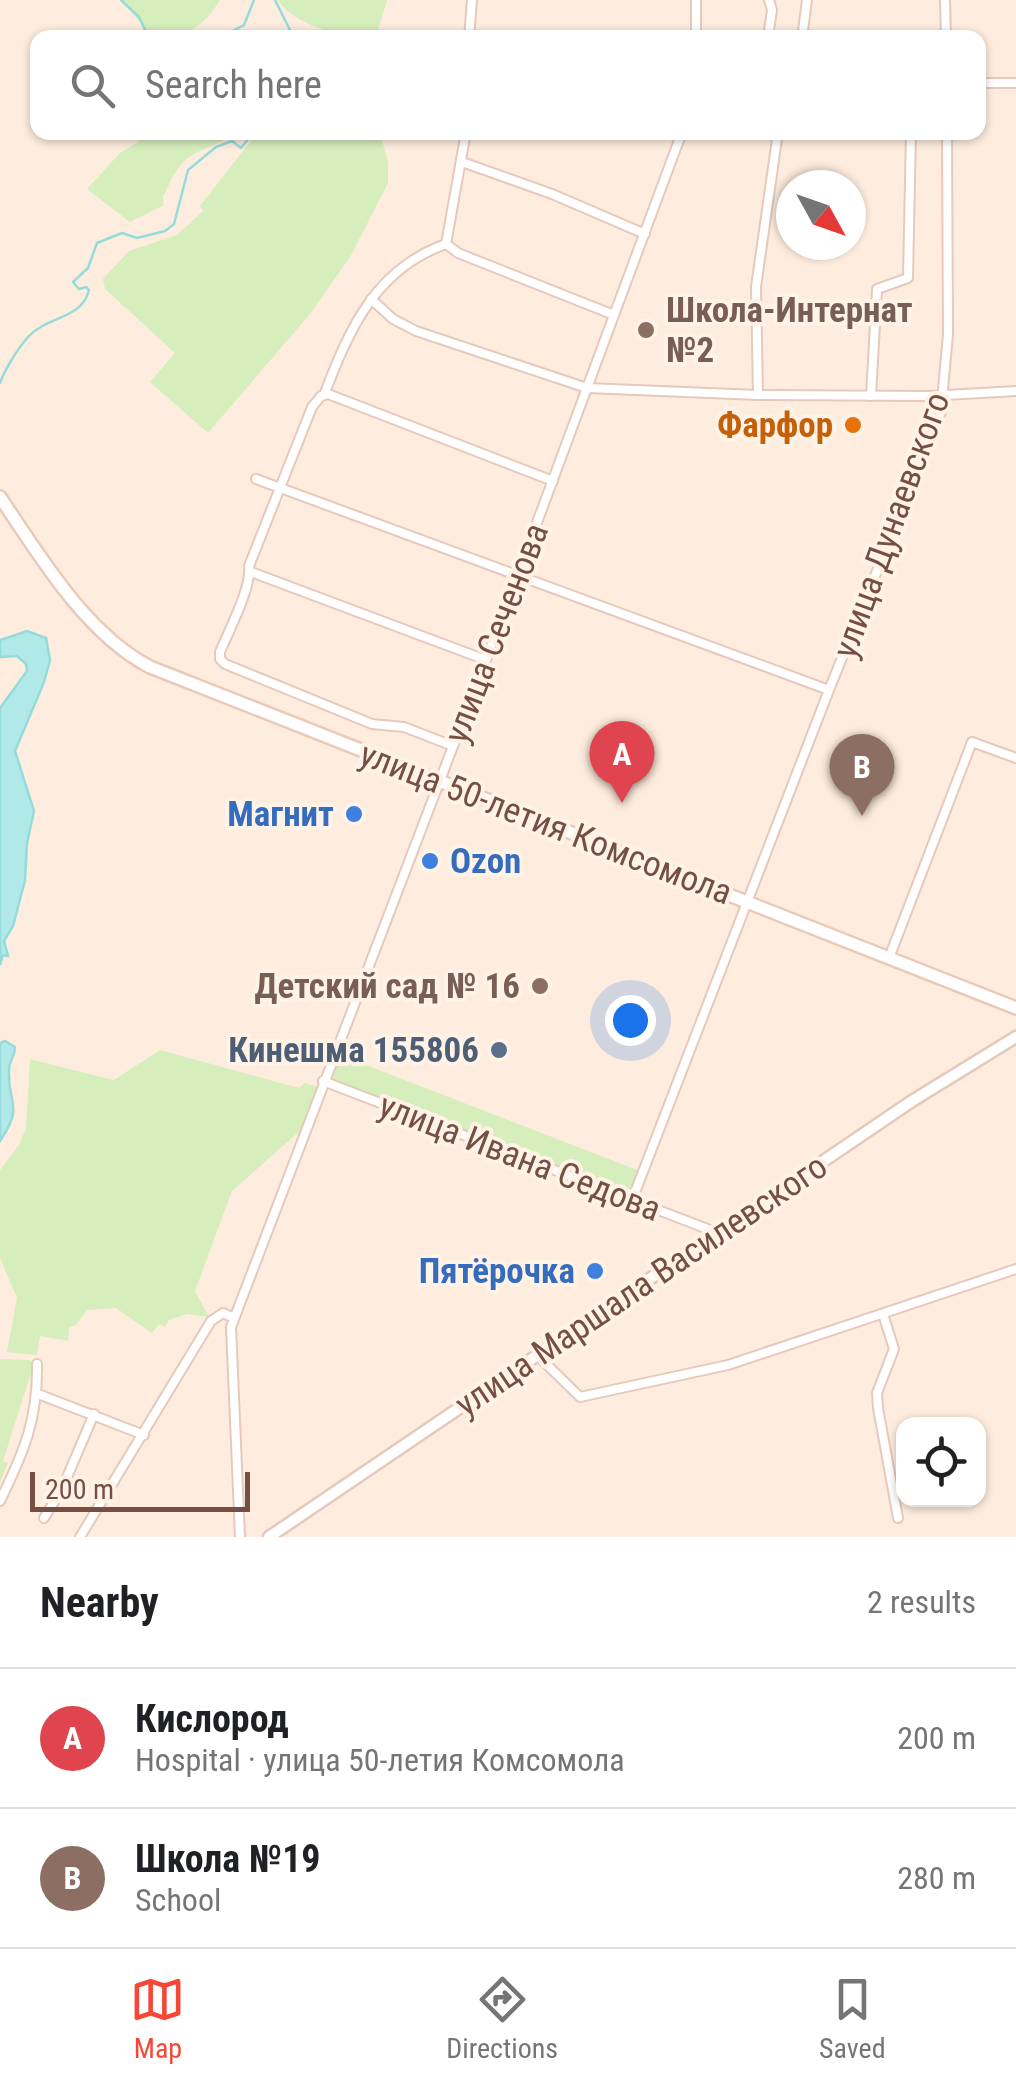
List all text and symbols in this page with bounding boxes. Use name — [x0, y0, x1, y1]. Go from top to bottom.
search box — [30, 30, 986, 140]
icon: search — [65, 58, 120, 113]
text: Search here — [145, 63, 322, 107]
north arrow — [776, 170, 866, 260]
place label: Школа-Интернат №2 — [666, 290, 913, 371]
marker: Школа-Интернат №2 — [635, 319, 657, 341]
street label: улица Дунаевского — [824, 387, 959, 663]
place label: Фарфор — [717, 405, 833, 446]
marker: Фарфор — [842, 414, 864, 436]
street label: улица Сеченова — [436, 518, 557, 749]
pin: A — [590, 720, 654, 803]
street label: улица 50-летия Комсомола — [354, 734, 738, 913]
pin: B — [830, 734, 894, 816]
place label: Магнит — [227, 794, 334, 835]
marker: Магнит — [343, 803, 365, 825]
place label: Ozon — [450, 841, 521, 882]
marker: Ozon — [419, 850, 441, 872]
place label: Детский сад № 16 — [255, 966, 520, 1007]
marker: Детский сад № 16 — [529, 975, 551, 997]
your location — [605, 995, 656, 1046]
place label: Кинешма 155806 — [228, 1030, 479, 1071]
marker: Кинешма 155806 — [488, 1039, 510, 1061]
street label: улица Ивана Седова — [373, 1085, 666, 1230]
street label: улица Маршала Василевского — [448, 1146, 835, 1425]
place label: Пятёрочка — [419, 1251, 575, 1292]
marker: Пятёрочка — [584, 1260, 606, 1282]
map controls — [896, 1417, 986, 1507]
button: locate — [896, 1417, 986, 1507]
scale bar — [30, 1467, 250, 1512]
text: 200 m — [45, 1473, 114, 1506]
text: Nearby — [40, 1578, 159, 1627]
text: 2 results — [867, 1583, 976, 1621]
text: Кислород — [135, 1697, 289, 1741]
text: A — [63, 1719, 82, 1757]
text: 200 m — [897, 1719, 976, 1757]
text: Hospital · улица 50-летия Комсомола — [135, 1741, 625, 1779]
text: Школа №19 — [135, 1837, 321, 1881]
text: B — [64, 1859, 81, 1897]
text: 280 m — [897, 1859, 976, 1897]
text: School — [135, 1881, 221, 1919]
tab: Map — [130, 1972, 185, 2065]
tab: Directions — [446, 1972, 558, 2065]
tab: Saved — [819, 1972, 886, 2065]

